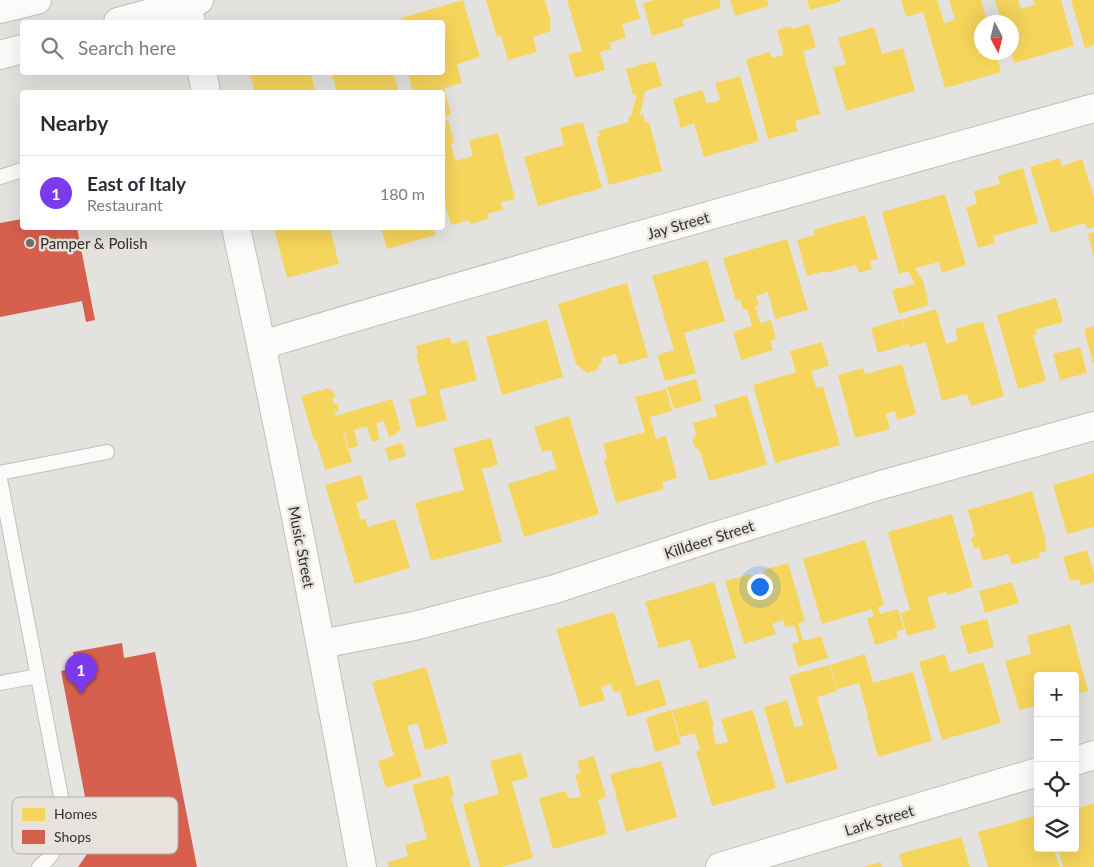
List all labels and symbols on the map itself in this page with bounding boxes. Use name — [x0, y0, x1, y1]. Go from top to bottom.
north arrow — [974, 15, 1019, 60]
street label: Jay Street — [645, 207, 712, 242]
place label: Pamper & Polish — [40, 234, 148, 252]
marker: Pamper & Polish — [24, 237, 36, 249]
street label: Music Street — [285, 505, 319, 590]
street label: Killdeer Street — [662, 516, 757, 562]
your location — [747, 574, 773, 600]
pin: 1 — [65, 653, 97, 694]
legend — [12, 797, 178, 854]
street label: Lark Street — [842, 801, 916, 839]
text: Homes — [54, 805, 97, 822]
text: Shops — [54, 828, 91, 845]

